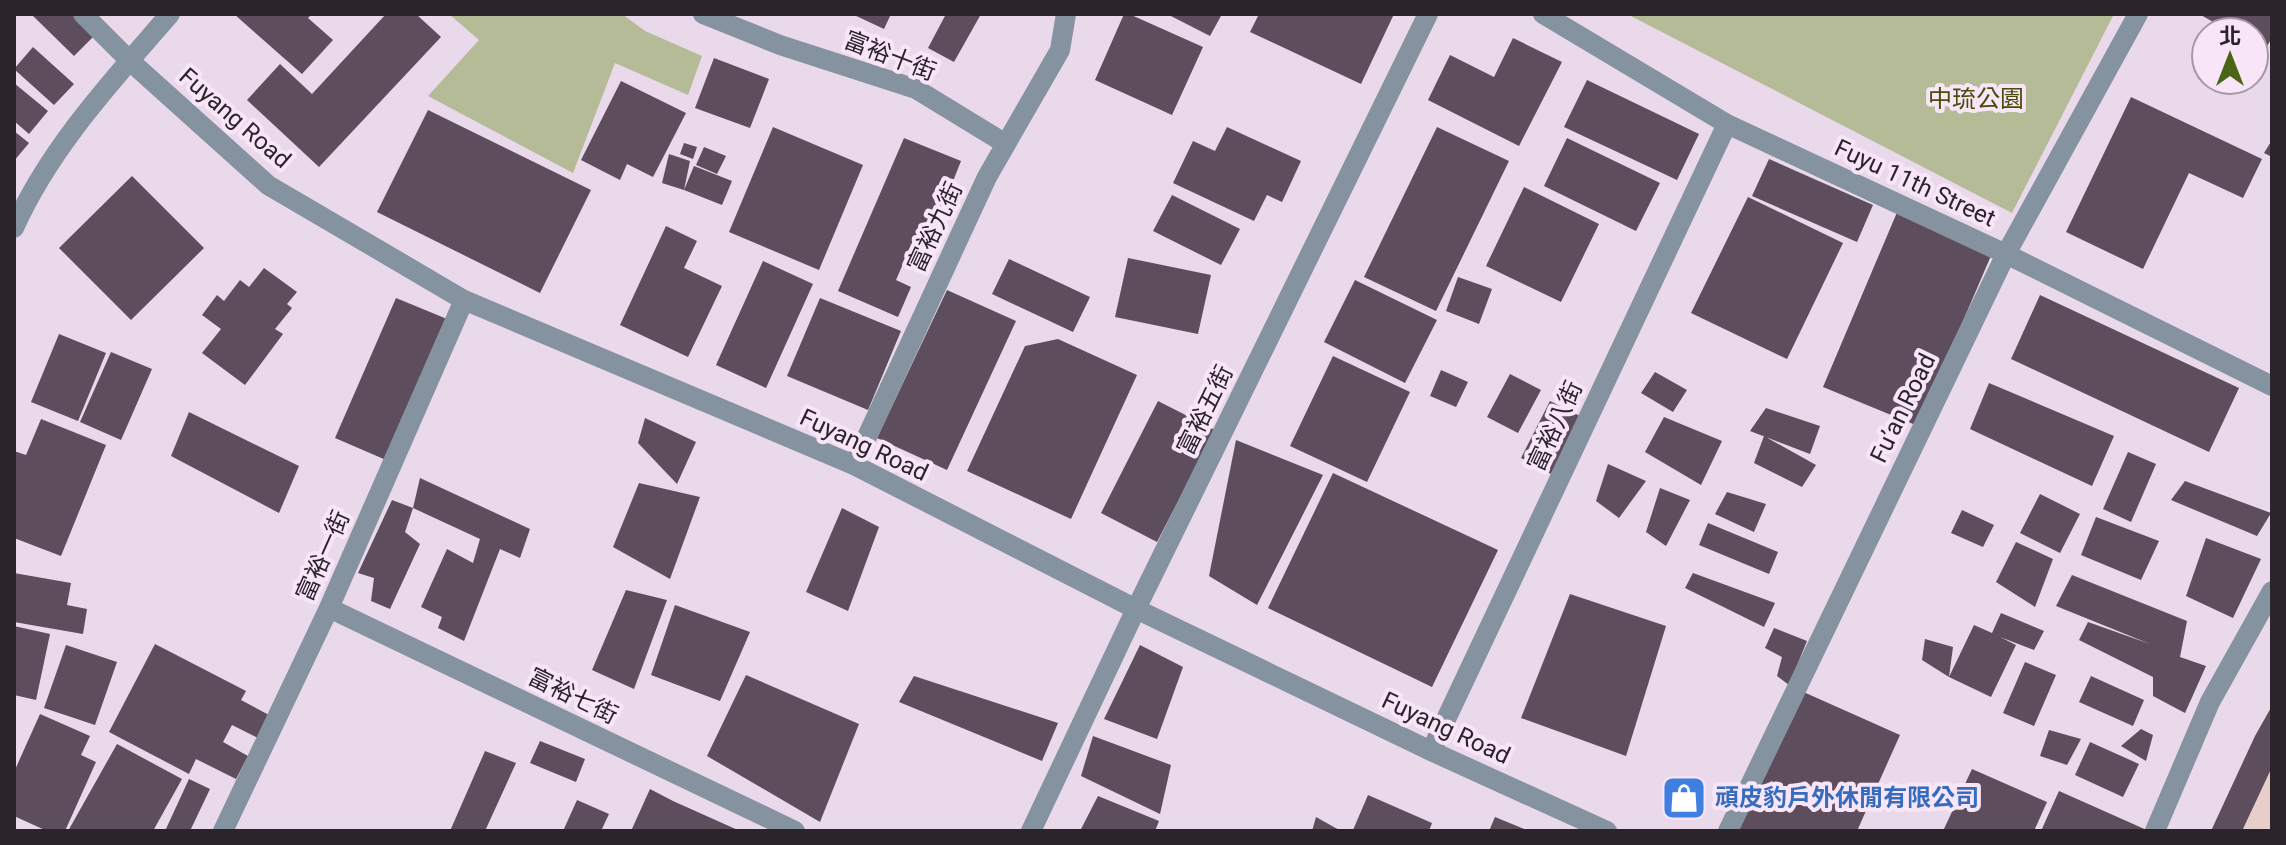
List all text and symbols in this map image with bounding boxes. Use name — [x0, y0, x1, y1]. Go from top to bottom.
north arrow — [2190, 16, 2270, 96]
text: 北 — [2219, 24, 2241, 49]
street label: 富裕十街 — [840, 26, 940, 86]
street label: Fuyang Road — [174, 62, 296, 174]
park label: 中琉公園 — [1928, 85, 2024, 113]
street label: Fuyu 11th Street — [1830, 134, 2000, 233]
street label: 富裕九街 — [902, 178, 968, 276]
street label: Fu’an Road — [1865, 349, 1941, 467]
street label: 富裕五街 — [1171, 361, 1239, 459]
street label: 富裕八街 — [1522, 377, 1588, 475]
street label: Fuyang Road — [795, 403, 933, 487]
street label: 富裕一街 — [291, 506, 355, 606]
street label: 富裕七街 — [524, 662, 622, 730]
street label: Fuyang Road — [1377, 686, 1515, 770]
shop icon: 頑皮豹戶外休閒有限公司 — [1660, 774, 1708, 822]
place label: 頑皮豹戶外休閒有限公司 — [1715, 784, 1979, 812]

